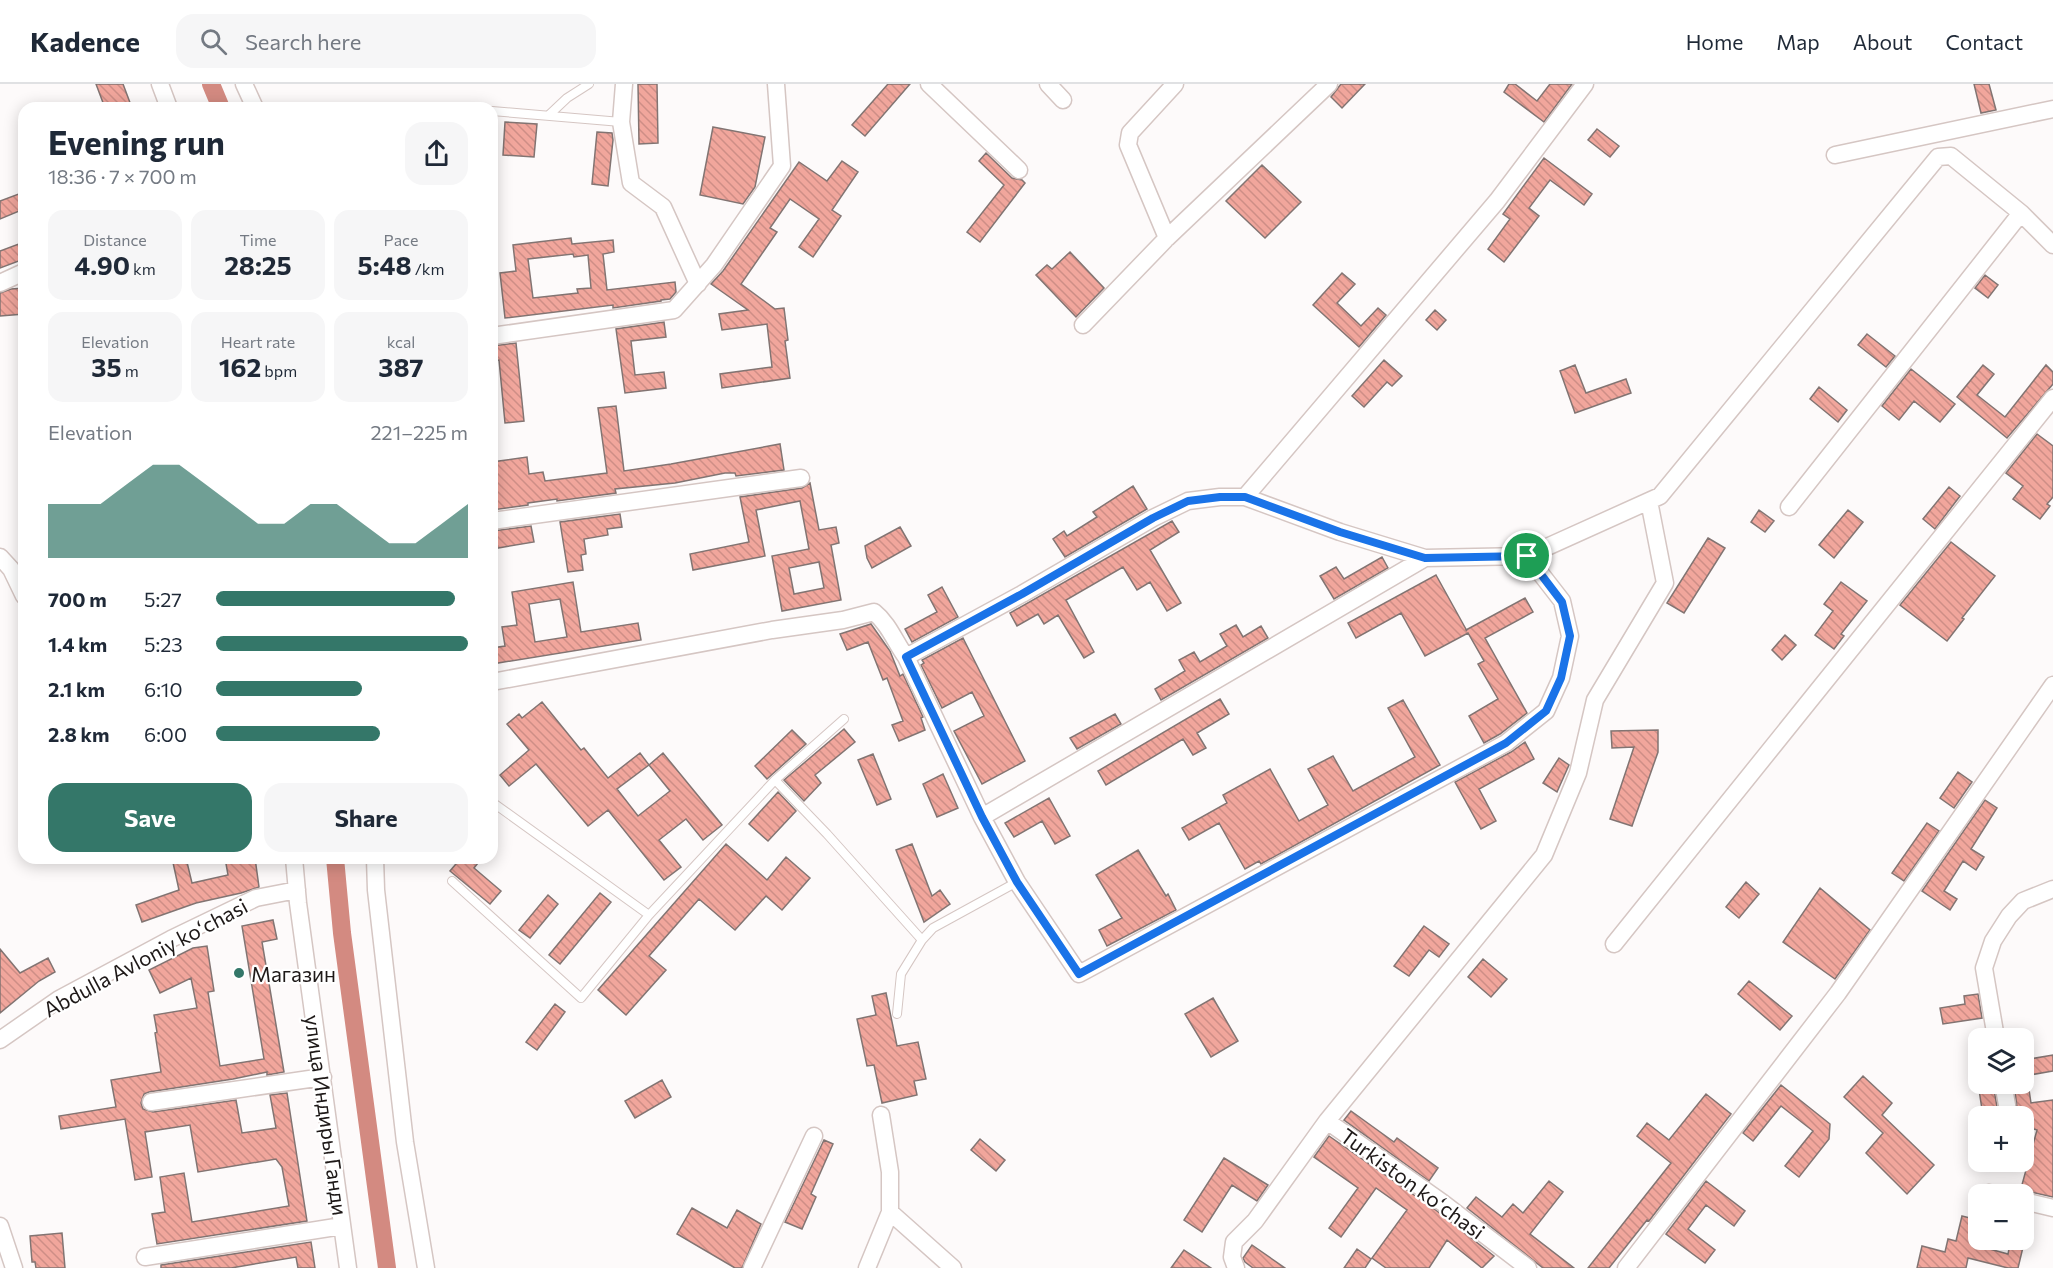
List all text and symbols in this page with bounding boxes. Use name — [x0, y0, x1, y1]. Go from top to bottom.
search box — [176, 14, 596, 68]
text: Kadence — [30, 24, 140, 58]
icon: search — [197, 25, 230, 58]
text: Search here — [245, 28, 361, 55]
text: Home — [1686, 29, 1743, 54]
text: Map — [1776, 29, 1820, 54]
text: About — [1853, 29, 1912, 54]
text: Contact — [1945, 29, 2023, 54]
text: Evening run — [48, 121, 225, 162]
button: share — [405, 122, 468, 185]
text: 18:36 · 7 × 700 m — [48, 164, 197, 188]
text: Distance — [83, 230, 147, 249]
text: Time — [240, 230, 276, 249]
text: Pace — [384, 230, 418, 249]
text: 4.90 — [74, 249, 130, 280]
text: 28:25 — [224, 249, 292, 280]
text: 5:48 — [358, 249, 412, 280]
text: km — [130, 259, 156, 278]
text: /km — [412, 259, 444, 278]
text: Elevation — [81, 332, 149, 351]
text: Heart rate — [221, 332, 295, 351]
text: kcal — [387, 332, 415, 351]
text: 35 — [91, 351, 122, 382]
text: 162 — [219, 351, 261, 382]
text: 387 — [378, 351, 424, 382]
text: m — [122, 361, 139, 380]
text: bpm — [261, 361, 297, 380]
text: Elevation — [48, 420, 133, 444]
text: 221–225 m — [371, 420, 468, 444]
pin — [1501, 530, 1552, 581]
icon: arrive — [1510, 539, 1543, 572]
text: 700 m — [48, 587, 107, 611]
text: 5:27 — [144, 587, 182, 611]
text: 1.4 km — [48, 632, 107, 656]
text: 5:23 — [144, 632, 183, 656]
text: 2.1 km — [48, 677, 105, 701]
text: 6:10 — [144, 677, 182, 701]
text: 2.8 km — [48, 722, 110, 746]
text: 6:00 — [144, 722, 187, 746]
button: Save — [48, 783, 252, 852]
button: Share — [264, 783, 468, 852]
street label: Abdulla Avloniy koʻchasi — [39, 893, 251, 1021]
place label: Магазин — [251, 961, 336, 986]
marker: Магазин — [232, 966, 246, 980]
street label: улица Индиры Ганди — [301, 1013, 353, 1217]
map controls — [1968, 1028, 2034, 1250]
button: layers — [1968, 1028, 2034, 1094]
button: + — [1968, 1106, 2034, 1172]
street label: Turkiston koʻchasi — [1336, 1122, 1490, 1244]
button: − — [1968, 1184, 2034, 1250]

